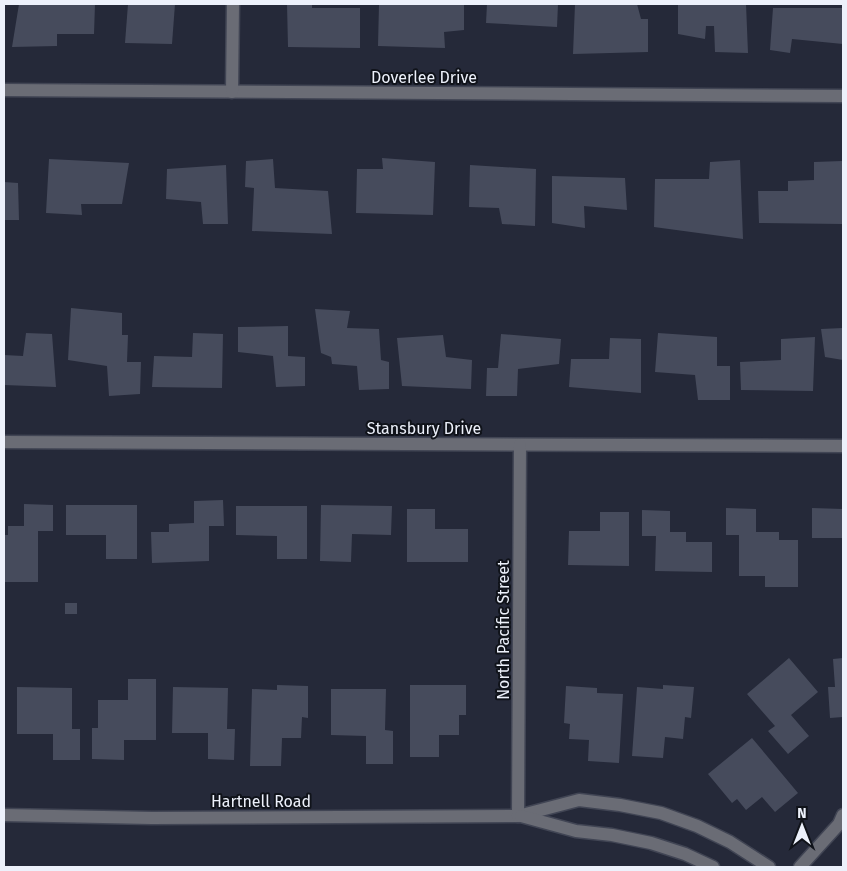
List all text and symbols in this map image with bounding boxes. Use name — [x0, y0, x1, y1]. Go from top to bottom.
street label: Doverlee Drive — [371, 68, 477, 87]
street label: Stansbury Drive — [367, 419, 481, 438]
street label: North Pacific Street — [494, 560, 513, 700]
street label: Hartnell Road — [211, 792, 311, 811]
north arrow — [777, 801, 827, 851]
text: N — [797, 805, 807, 822]

